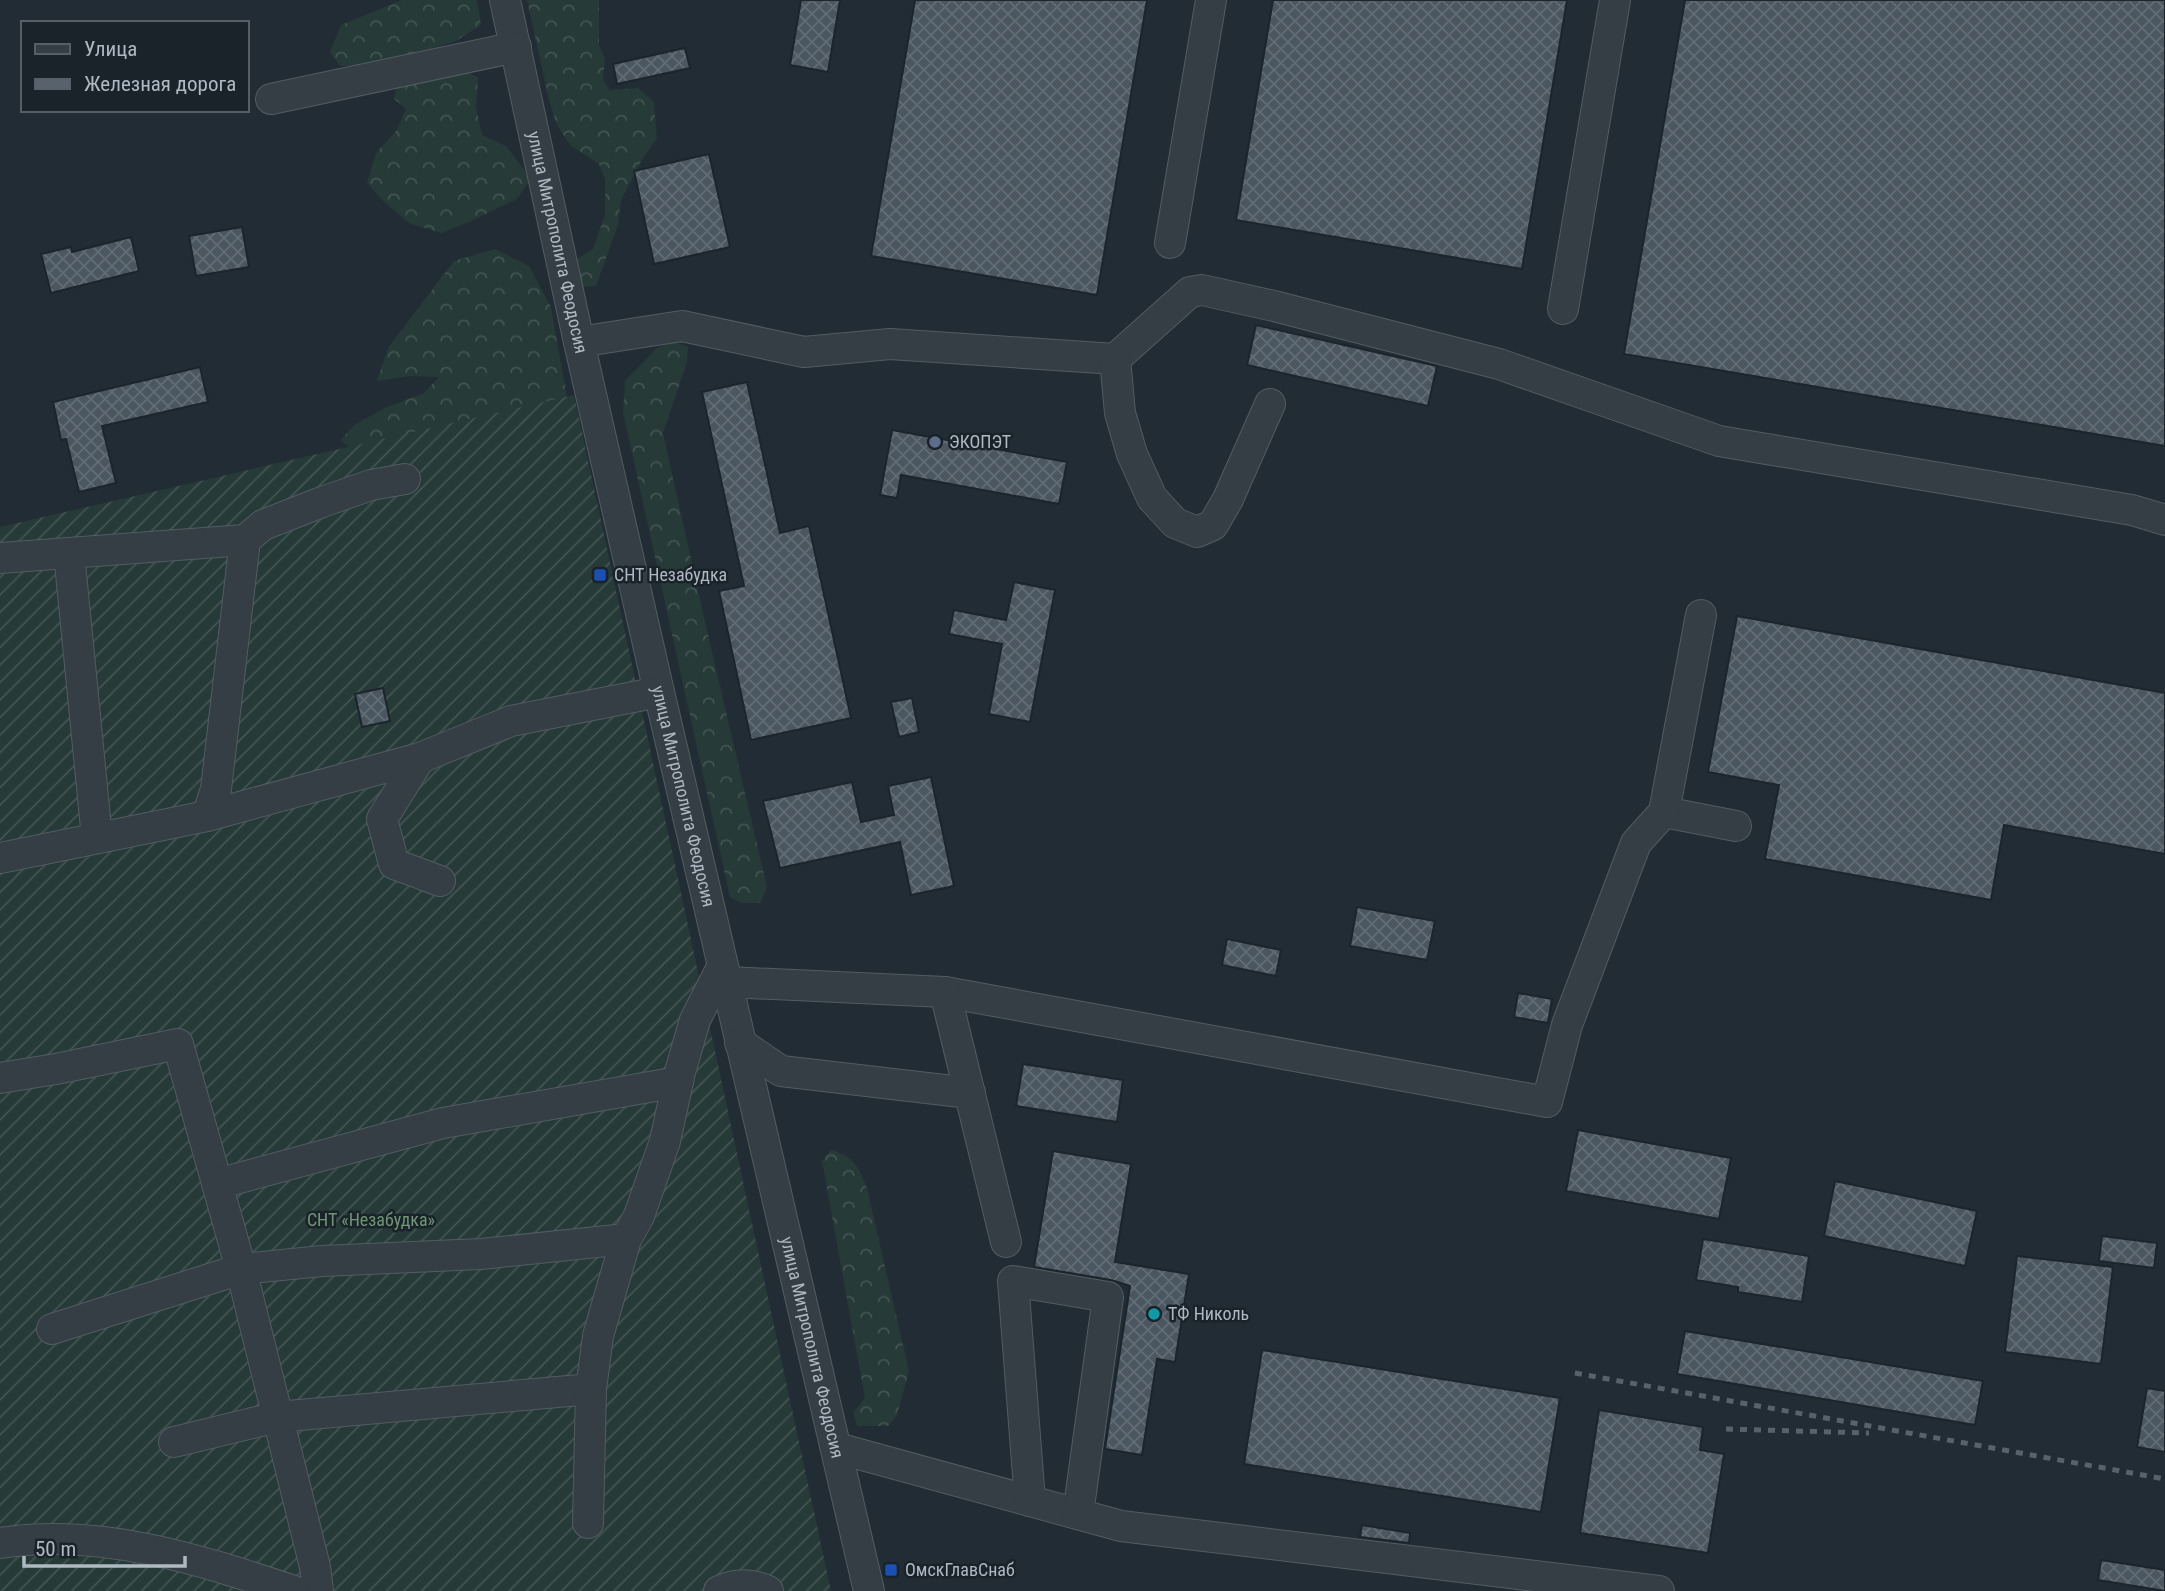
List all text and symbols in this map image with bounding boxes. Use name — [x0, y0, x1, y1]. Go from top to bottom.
legend — [21, 21, 248, 112]
text: Улица — [84, 37, 137, 61]
text: Железная дорога — [84, 72, 236, 96]
street label: улица Митрополита Феодосия — [524, 129, 592, 355]
place label: ЭКОПЭТ — [949, 431, 1011, 452]
marker: ЭКОПЭТ — [927, 434, 943, 450]
place label: СНТ Незабудка — [614, 564, 727, 585]
marker: СНТ Незабудка — [592, 567, 608, 583]
street label: улица Митрополита Феодосия — [648, 683, 720, 909]
park label: СНТ «Незабудка» — [307, 1209, 435, 1230]
street label: улица Митрополита Феодосия — [777, 1235, 849, 1460]
place label: ТФ Николь — [1168, 1303, 1249, 1324]
marker: ТФ Николь — [1146, 1306, 1162, 1322]
scale bar — [24, 1524, 186, 1568]
text: 50 m — [35, 1537, 76, 1561]
place label: ОмскГлавСнаб — [905, 1559, 1015, 1580]
marker: ОмскГлавСнаб — [883, 1562, 899, 1578]

